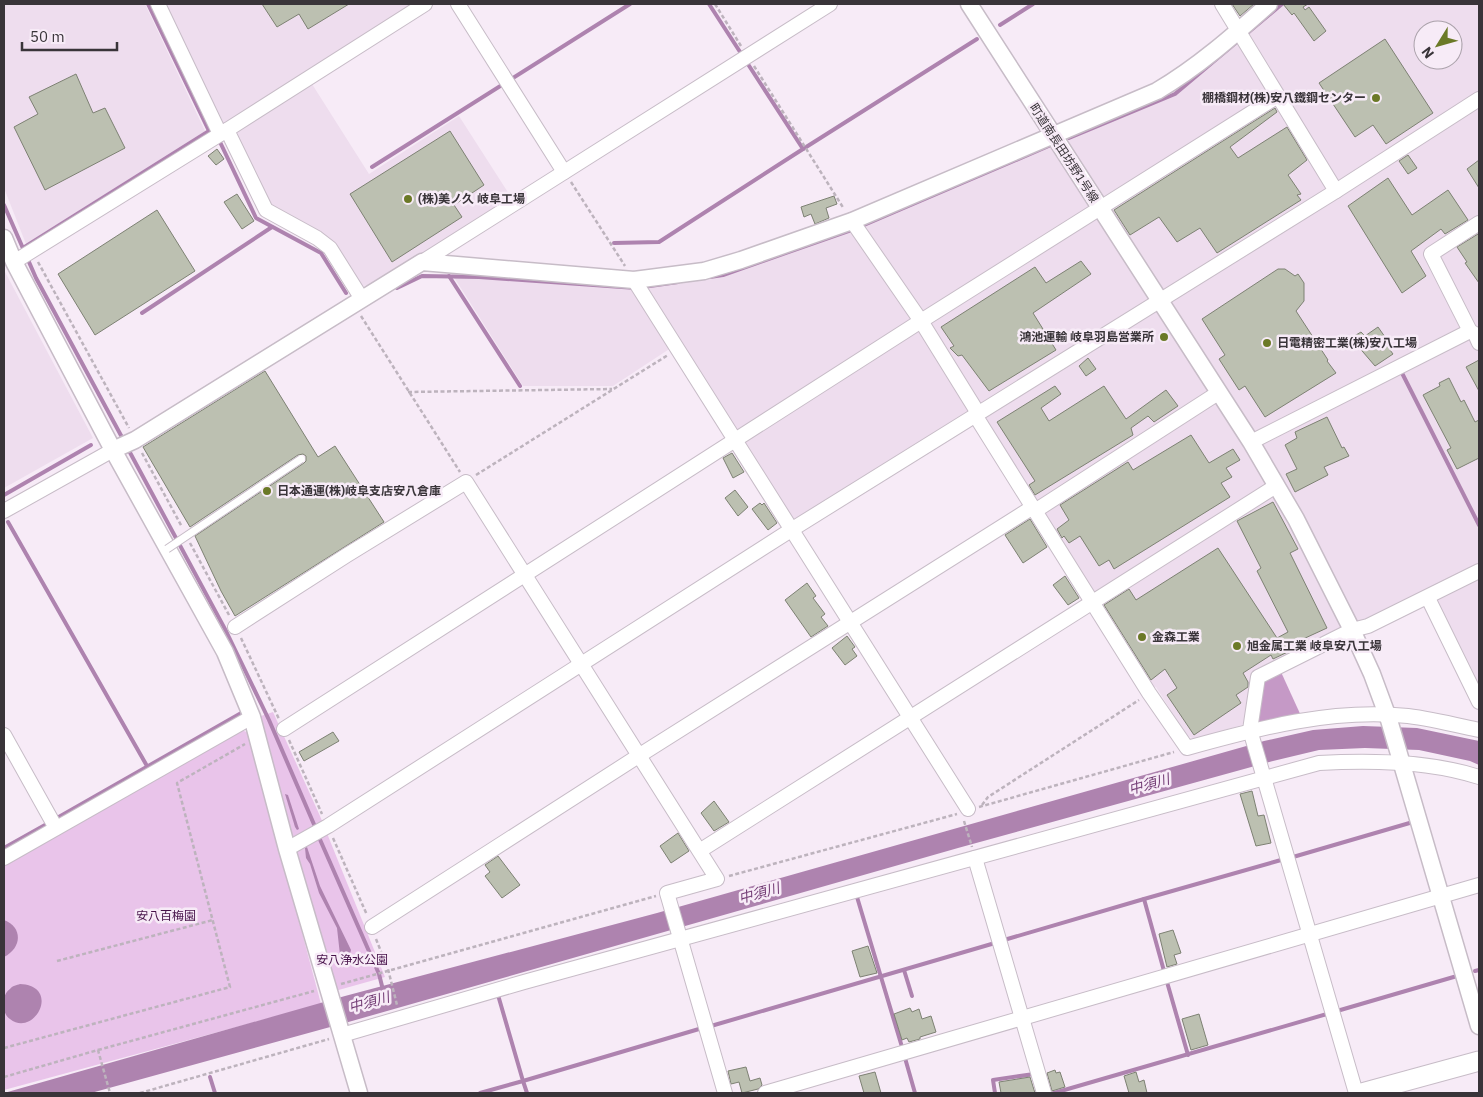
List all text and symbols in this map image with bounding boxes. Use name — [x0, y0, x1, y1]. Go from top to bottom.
scale bar — [22, 20, 118, 52]
north arrow — [1413, 20, 1463, 70]
text: 50 m — [30, 27, 65, 46]
text: N — [1417, 43, 1438, 62]
place label: 棚橋鋼材(株)安八鐵鋼センター — [1202, 90, 1366, 105]
marker: 棚橋鋼材(株)安八鐵鋼センター — [1370, 92, 1382, 104]
street label: 町道南長田坊野1号線 — [1027, 100, 1102, 205]
place label: (株)美ノ久 岐阜工場 — [418, 191, 525, 206]
marker: (株)美ノ久 岐阜工場 — [402, 193, 414, 205]
place label: 鴻池運輸 岐阜羽島営業所 — [1019, 329, 1154, 344]
marker: 鴻池運輸 岐阜羽島営業所 — [1158, 331, 1170, 343]
place label: 日電精密工業(株)安八工場 — [1277, 335, 1417, 350]
marker: 日電精密工業(株)安八工場 — [1261, 337, 1273, 349]
place label: 日本通運(株)岐阜支店安八倉庫 — [277, 483, 441, 498]
marker: 日本通運(株)岐阜支店安八倉庫 — [261, 485, 273, 497]
place label: 金森工業 — [1152, 629, 1200, 644]
marker: 金森工業 — [1136, 631, 1148, 643]
place label: 旭金属工業 岐阜安八工場 — [1247, 638, 1382, 653]
marker: 旭金属工業 岐阜安八工場 — [1231, 640, 1243, 652]
water label: 中須川 — [1126, 769, 1174, 798]
water label: 中須川 — [736, 878, 784, 907]
park label: 安八百梅園 — [136, 908, 196, 923]
park label: 安八浄水公園 — [316, 952, 388, 967]
water label: 中須川 — [346, 987, 394, 1016]

